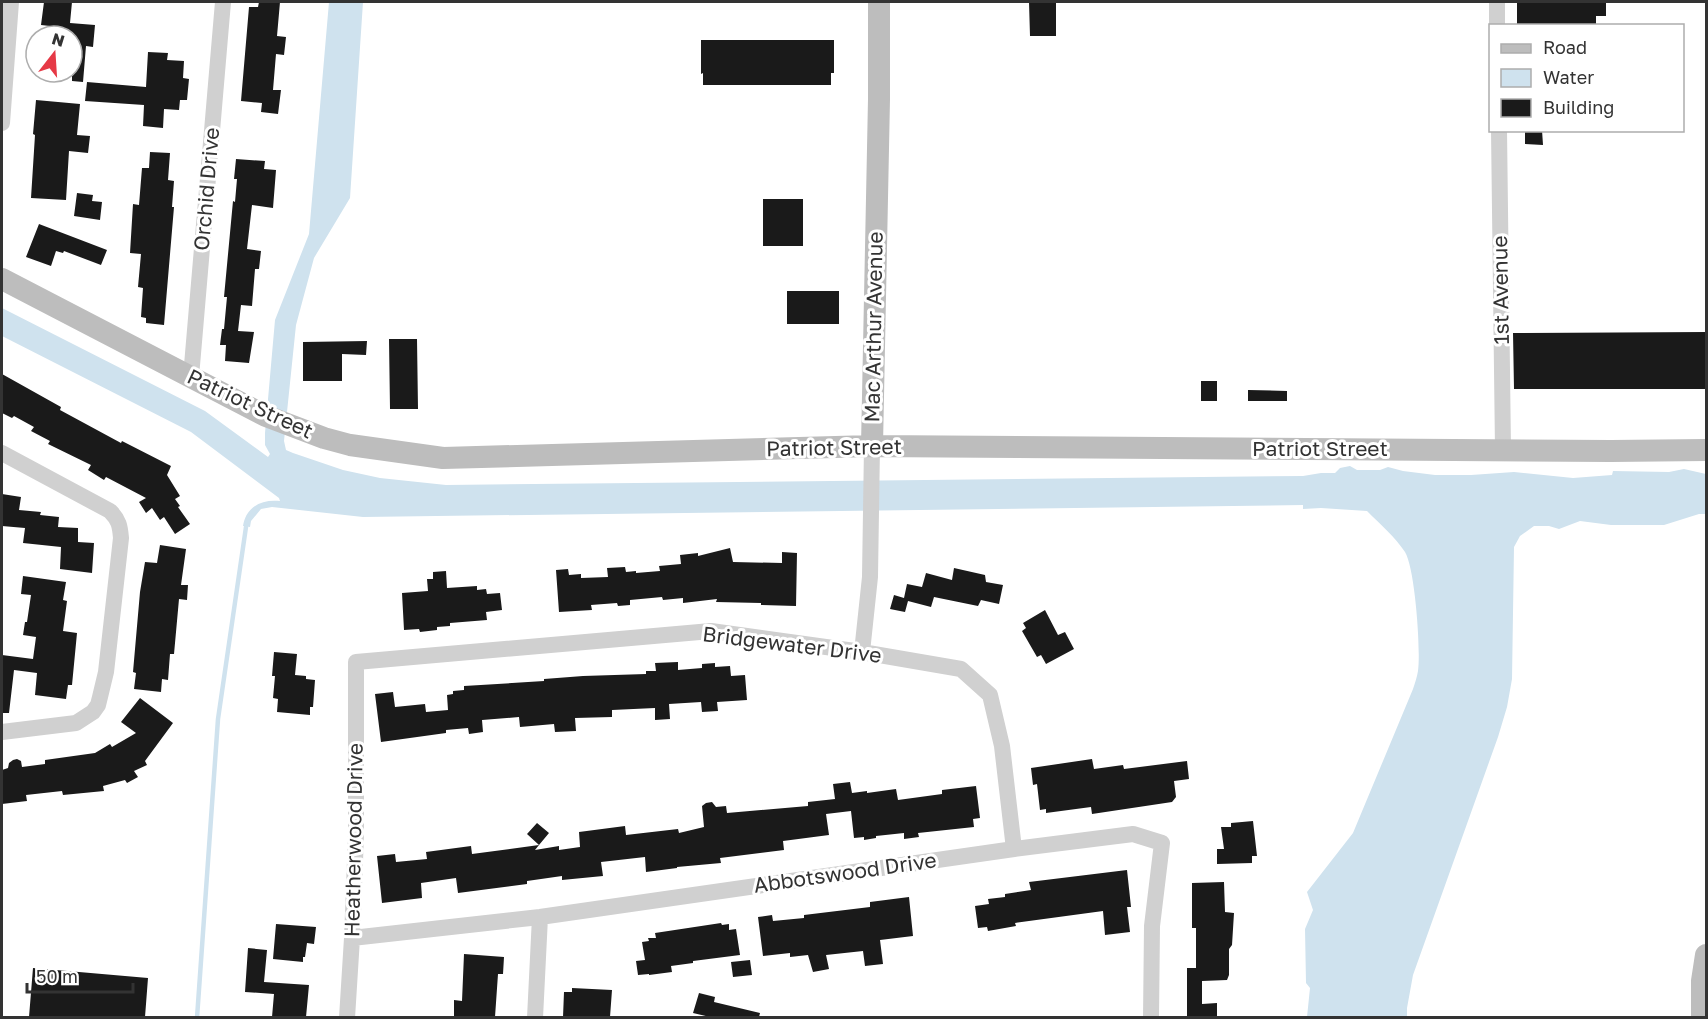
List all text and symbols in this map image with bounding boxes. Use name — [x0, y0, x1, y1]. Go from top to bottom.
north arrow — [24, 24, 84, 84]
legend — [1489, 24, 1684, 132]
text: N — [50, 28, 67, 51]
text: Road — [1543, 36, 1587, 58]
text: Water — [1543, 66, 1594, 88]
text: Building — [1543, 96, 1614, 118]
street label: Orchid Drive — [188, 126, 224, 252]
street label: Mac Arthur Avenue — [858, 231, 888, 423]
street label: 1st Avenue — [1486, 235, 1514, 345]
street label: Patriot Street — [183, 363, 317, 444]
street label: Patriot Street — [766, 433, 902, 461]
street label: Patriot Street — [1252, 435, 1388, 461]
street label: Bridgewater Drive — [701, 620, 883, 668]
street label: Heatherwood Drive — [338, 743, 368, 937]
street label: Abbotswood Drive — [752, 846, 938, 898]
scale bar — [27, 956, 134, 994]
text: 50 m — [36, 965, 78, 987]

